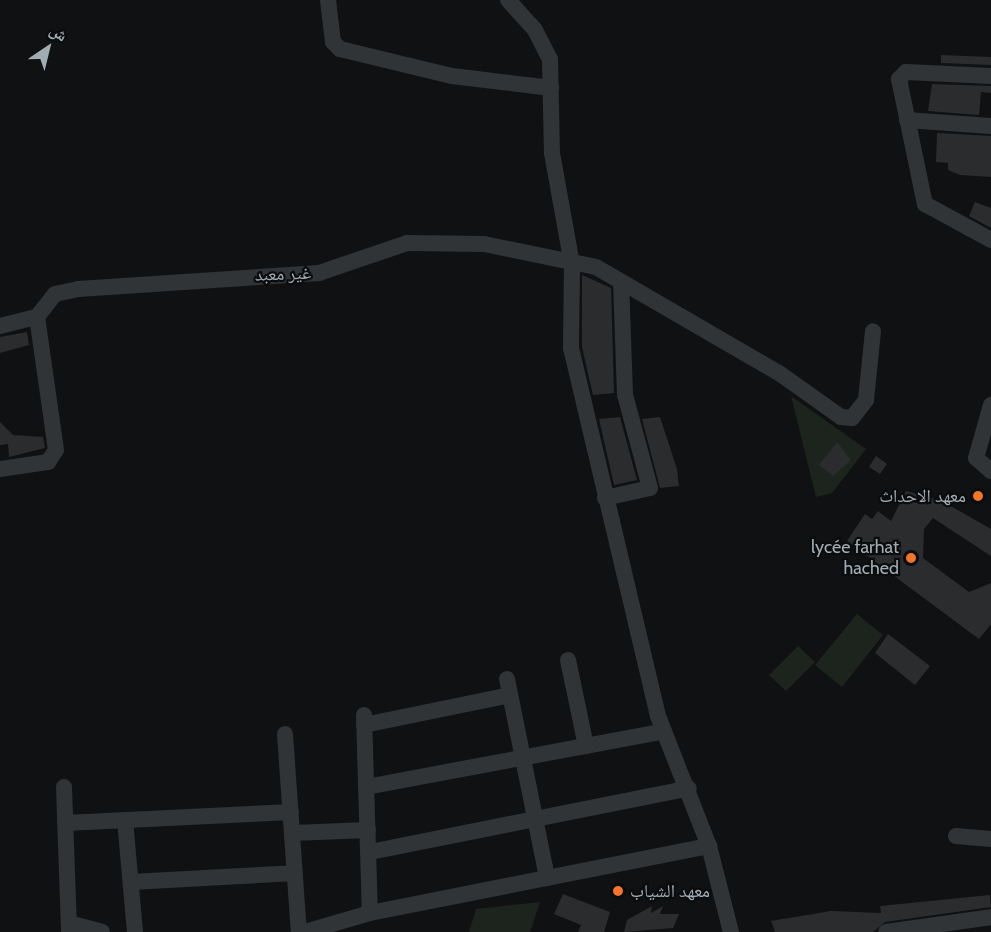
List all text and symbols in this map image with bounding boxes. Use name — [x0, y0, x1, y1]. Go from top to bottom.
north arrow — [18, 18, 78, 78]
text: ش — [46, 20, 71, 45]
street label: غير معبد — [254, 262, 312, 286]
place label: معهد الاحداث — [879, 485, 966, 507]
marker: معهد الاحداث — [971, 489, 985, 503]
place label: lycée farhat hached — [811, 537, 899, 580]
marker: lycée farhat hached — [904, 551, 918, 565]
place label: معهد الشياب — [630, 880, 710, 902]
marker: معهد الشياب — [611, 884, 625, 898]

